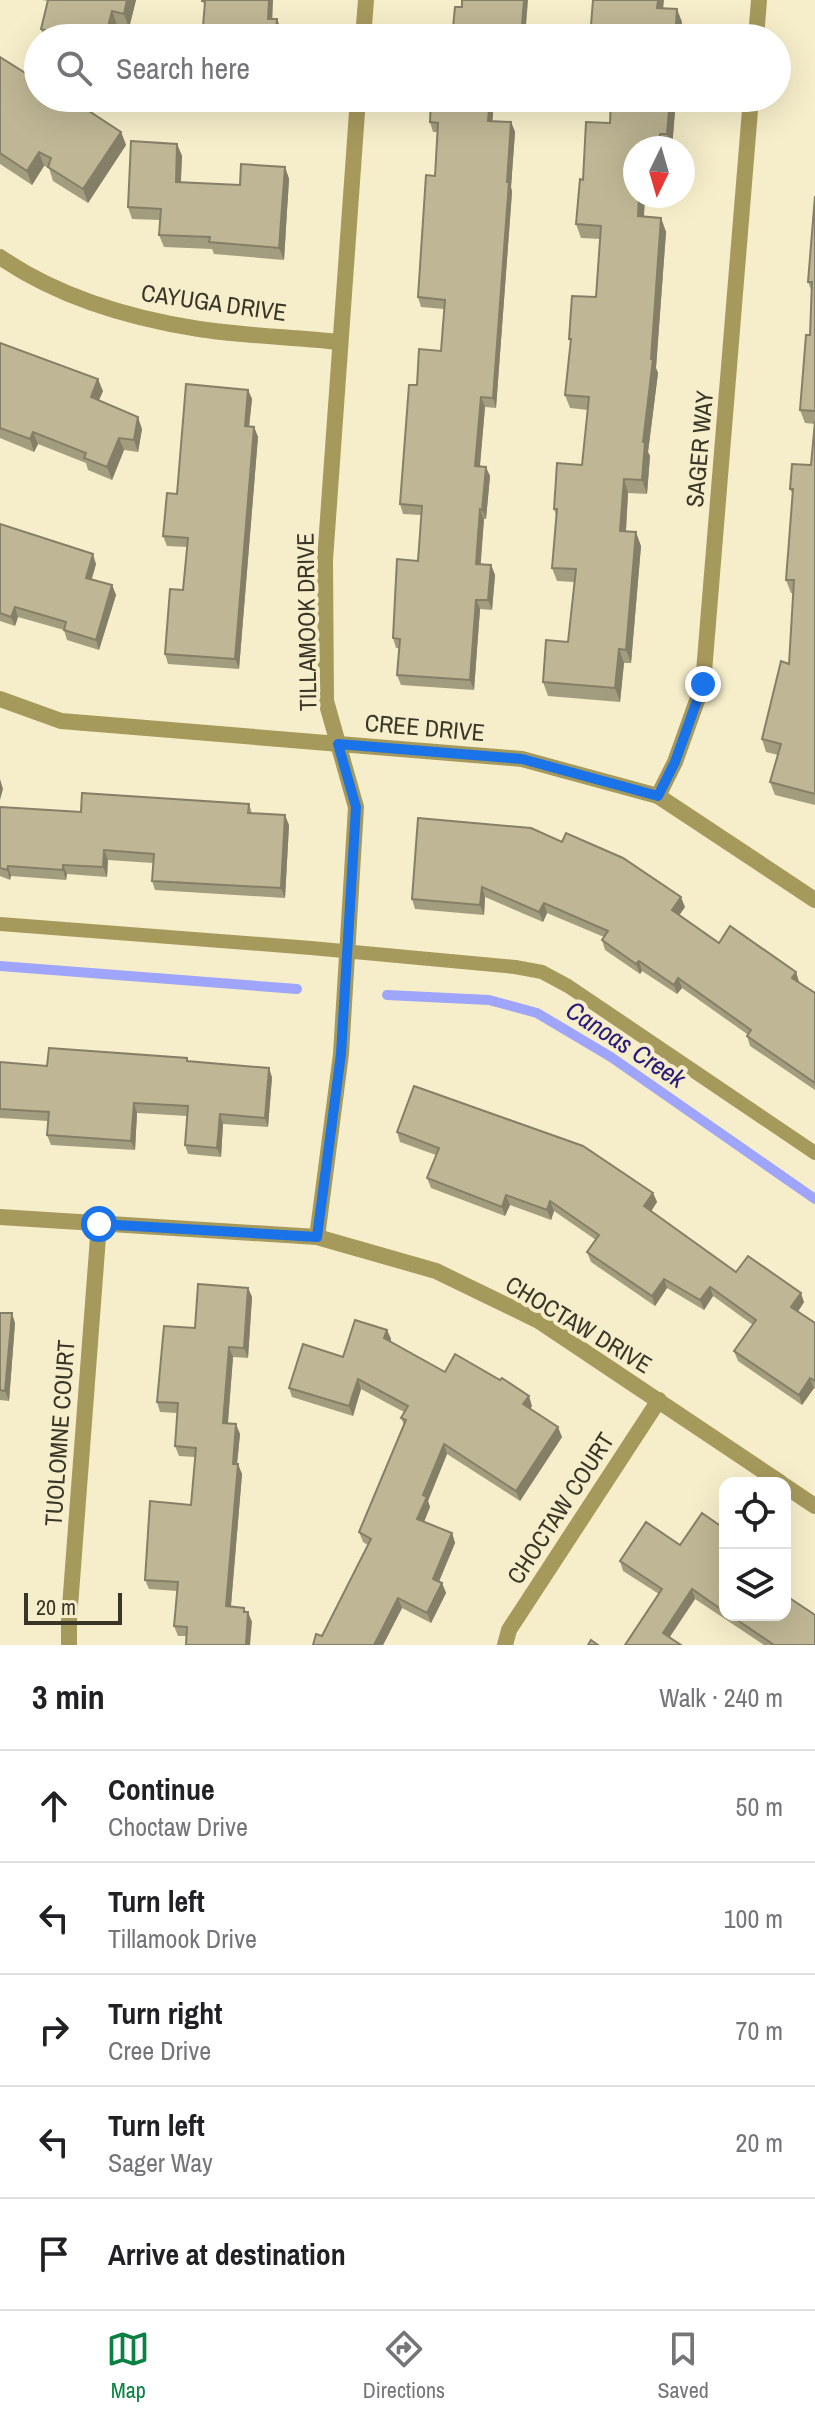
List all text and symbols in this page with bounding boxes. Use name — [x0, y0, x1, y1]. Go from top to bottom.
search box — [24, 24, 791, 112]
icon: search — [52, 46, 96, 90]
text: Search here — [116, 48, 250, 88]
north arrow — [623, 136, 695, 208]
street label: CAYUGA DRIVE — [139, 276, 289, 328]
street label: SAGER WAY — [678, 389, 720, 509]
street label: TILLAMOOK DRIVE — [288, 533, 324, 711]
route end — [685, 666, 721, 702]
street label: CREE DRIVE — [364, 706, 486, 748]
water label: Canoas Creek — [559, 992, 694, 1097]
route start — [81, 1206, 117, 1242]
street label: CHOCTAW DRIVE — [500, 1268, 658, 1380]
street label: TUOLOMNE COURT — [37, 1339, 81, 1527]
street label: CHOCTAW COURT — [499, 1426, 621, 1590]
map controls — [719, 1477, 791, 1621]
button: locate — [719, 1477, 791, 1549]
button: layers — [719, 1549, 791, 1621]
scale bar — [24, 1589, 122, 1625]
text: 20 m — [36, 1592, 76, 1622]
text: 3 min — [32, 1674, 105, 1720]
text: Walk · 240 m — [659, 1680, 783, 1715]
text: Continue — [108, 1769, 215, 1809]
icon: ahead — [32, 1784, 76, 1828]
text: 50 m — [736, 1789, 783, 1824]
text: Choctaw Drive — [108, 1809, 248, 1844]
text: Turn left — [108, 1881, 205, 1921]
icon: left — [32, 1896, 76, 1940]
text: 100 m — [724, 1901, 783, 1936]
text: Tillamook Drive — [108, 1921, 257, 1956]
text: Turn right — [108, 1993, 222, 2033]
icon: right — [32, 2008, 76, 2052]
text: 70 m — [736, 2013, 783, 2048]
text: Cree Drive — [108, 2033, 211, 2068]
text: Turn left — [108, 2105, 205, 2145]
icon: left — [32, 2120, 76, 2164]
text: 20 m — [736, 2125, 783, 2160]
text: Sager Way — [108, 2145, 213, 2180]
icon: arrive — [32, 2232, 76, 2276]
text: Arrive at destination — [108, 2234, 346, 2274]
tab: Map — [106, 2327, 150, 2405]
tab: Directions — [363, 2327, 445, 2405]
tab: Saved — [658, 2327, 709, 2405]

